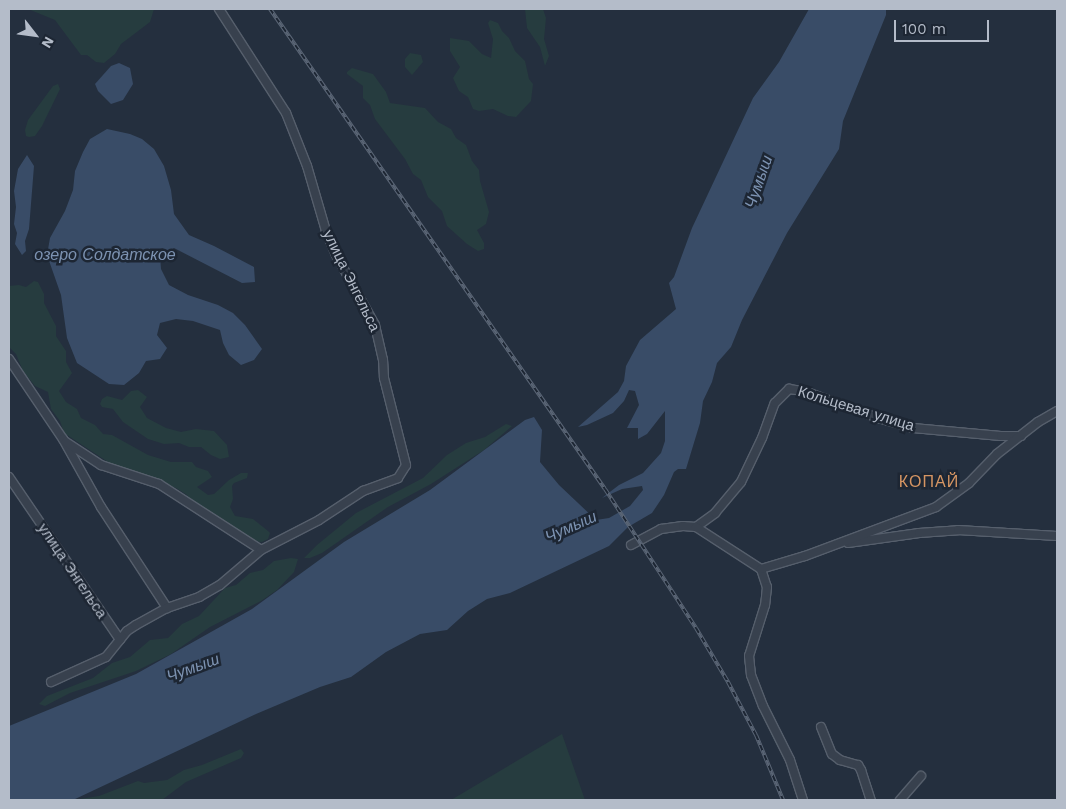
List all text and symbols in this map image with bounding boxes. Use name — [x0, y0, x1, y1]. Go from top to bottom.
north arrow — [10, 10, 60, 60]
scale bar — [896, 10, 991, 42]
text: 100 m — [902, 20, 946, 38]
text: N — [38, 34, 58, 51]
water label: Чумыш — [741, 153, 777, 211]
street label: улица Энгельса — [319, 227, 383, 335]
water label: озеро Солдатское — [34, 245, 176, 265]
street label: Кольцевая улица — [796, 383, 916, 435]
district label: КОПАЙ — [898, 472, 960, 492]
water label: Чумыш — [542, 507, 600, 547]
street label: улица Энгельса — [34, 520, 110, 622]
water label: Чумыш — [164, 650, 222, 686]

